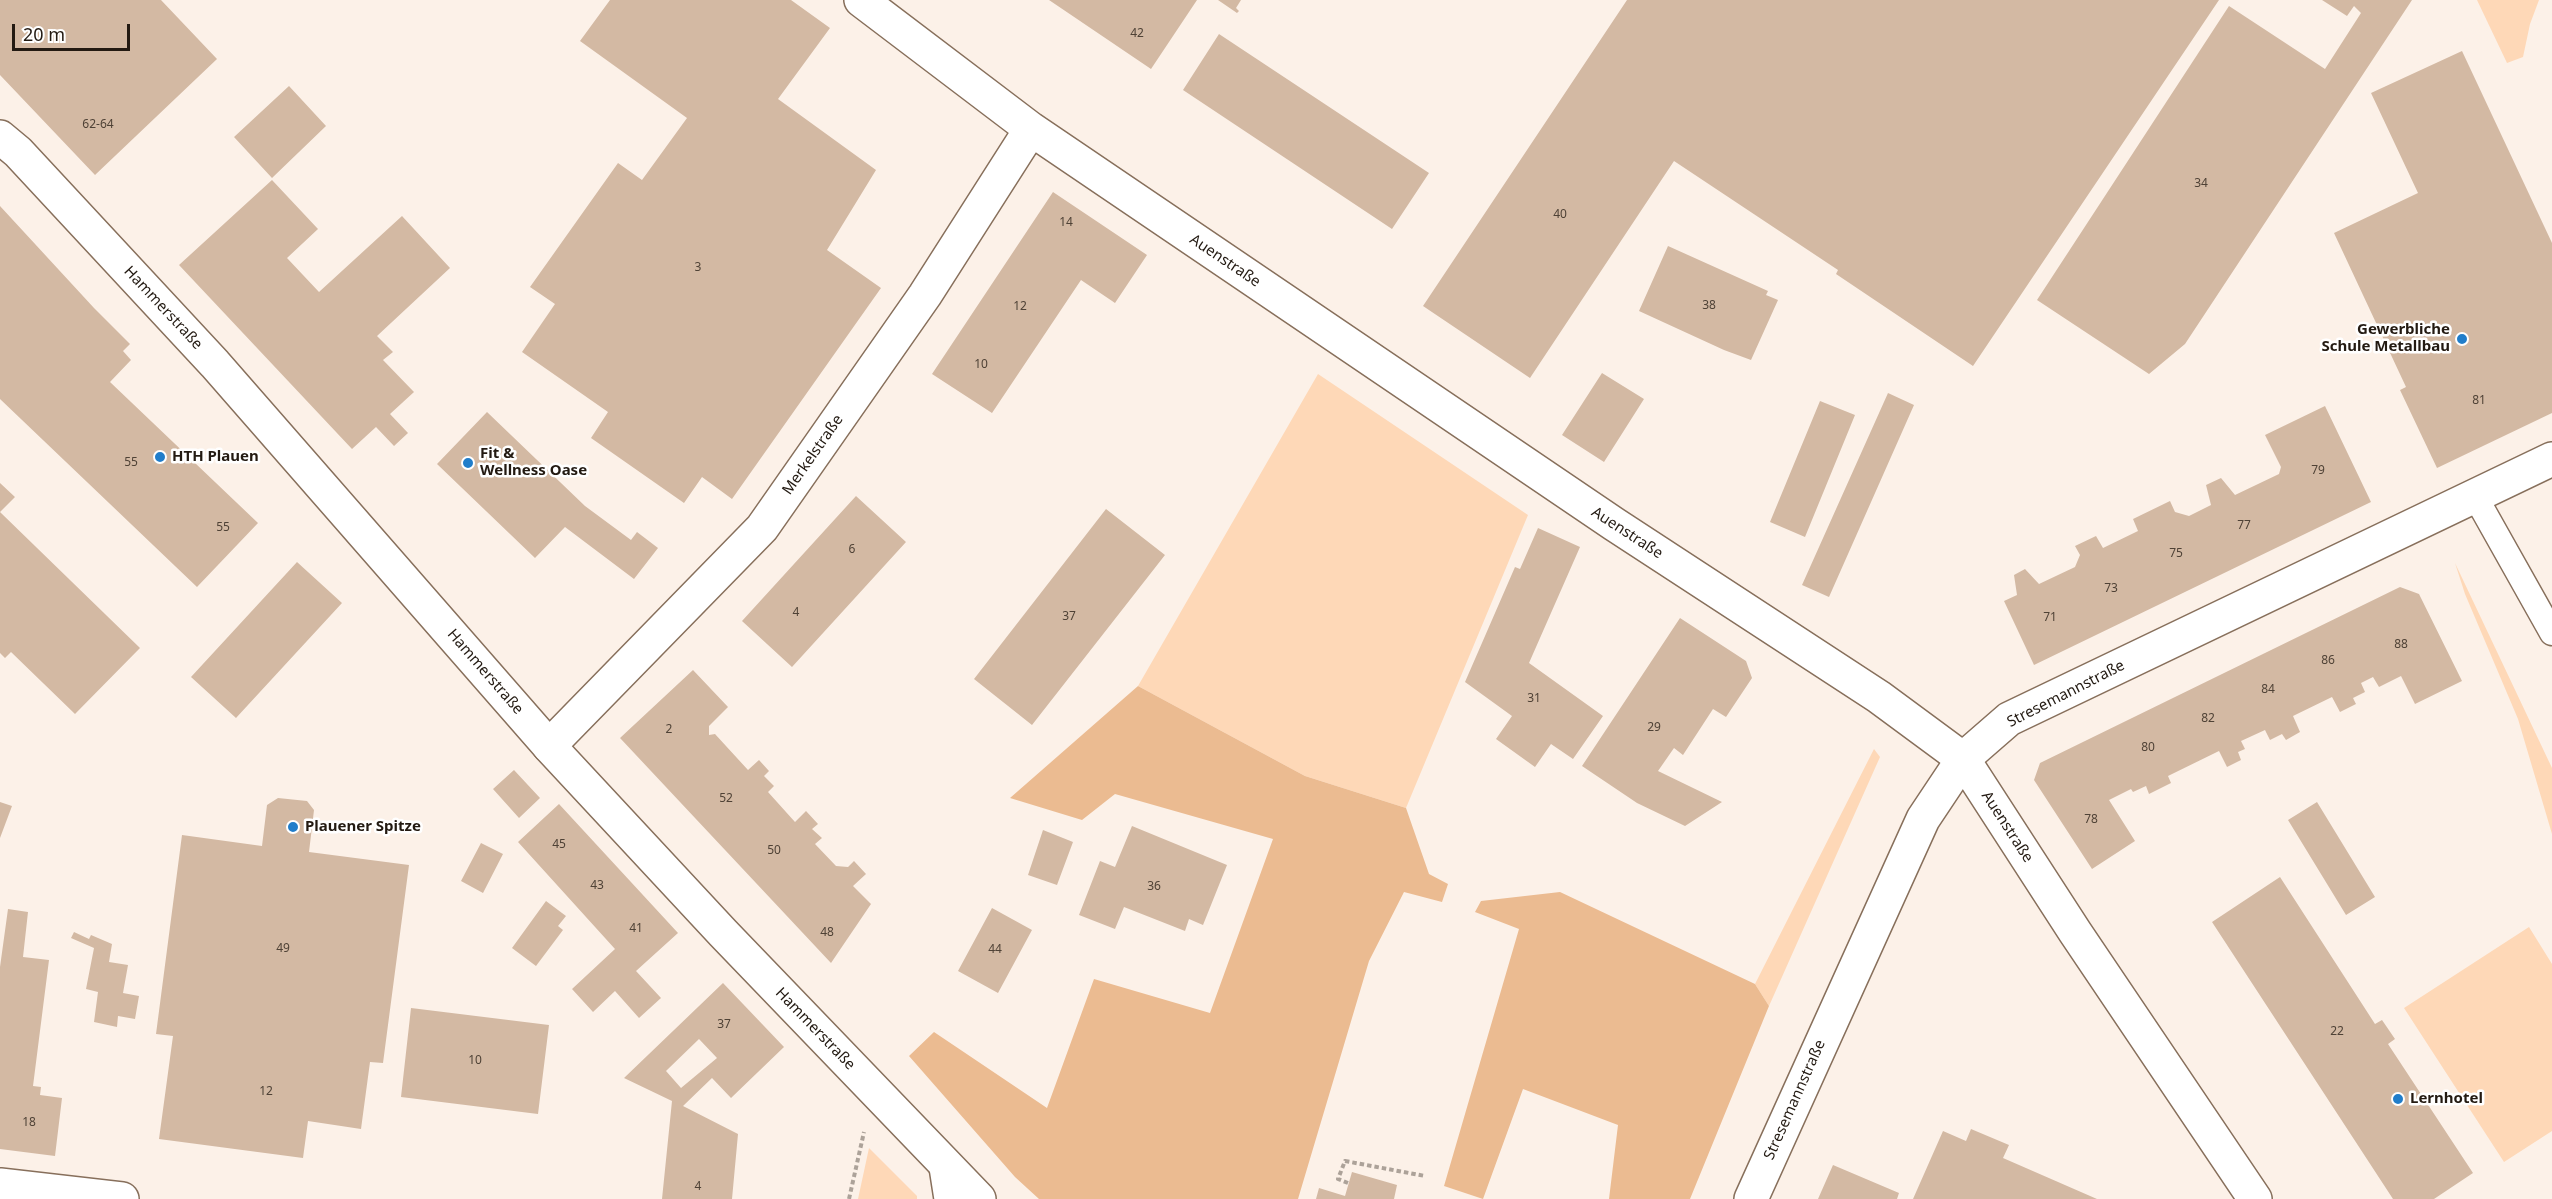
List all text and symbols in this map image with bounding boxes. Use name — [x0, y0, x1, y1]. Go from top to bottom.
scale bar — [15, 12, 134, 50]
text: 20 m — [23, 22, 65, 46]
house number: 42 — [1130, 27, 1144, 41]
house number: 62-64 — [82, 118, 114, 132]
house number: 34 — [2194, 177, 2208, 191]
house number: 40 — [1553, 208, 1567, 222]
house number: 14 — [1059, 216, 1073, 230]
street label: Auenstraße — [1186, 231, 1264, 291]
house number: 3 — [695, 261, 701, 275]
street label: Hammerstraße — [120, 263, 206, 353]
house number: 38 — [1702, 299, 1716, 313]
house number: 12 — [1013, 300, 1027, 314]
place label: Gewerbliche Schule Metallbau — [2321, 321, 2450, 356]
marker: Gewerbliche Schule Metallbau — [2455, 332, 2469, 346]
house number: 10 — [974, 358, 988, 372]
house number: 81 — [2472, 394, 2486, 408]
street label: Merkelstraße — [779, 412, 847, 498]
place label: Fit & Wellness Oase — [480, 445, 587, 480]
place label: HTH Plauen — [172, 448, 259, 466]
marker: HTH Plauen — [153, 450, 167, 464]
house number: 55 — [124, 456, 138, 470]
marker: Fit & Wellness Oase — [461, 456, 475, 470]
house number: 79 — [2311, 464, 2325, 478]
street label: Auenstraße — [1588, 503, 1666, 563]
house number: 77 — [2237, 519, 2251, 533]
house number: 55 — [216, 521, 230, 535]
house number: 6 — [849, 543, 855, 557]
house number: 75 — [2169, 547, 2183, 561]
house number: 73 — [2104, 582, 2118, 596]
house number: 4 — [793, 606, 799, 620]
house number: 37 — [1062, 610, 1076, 624]
house number: 71 — [2043, 611, 2057, 625]
street label: Hammerstraße — [443, 626, 527, 718]
house number: 88 — [2394, 638, 2408, 652]
house number: 86 — [2321, 654, 2335, 668]
street label: Stresemannstraße — [2004, 657, 2128, 731]
house number: 84 — [2261, 683, 2275, 697]
house number: 31 — [1527, 692, 1541, 706]
house number: 82 — [2201, 712, 2215, 726]
house number: 29 — [1647, 721, 1661, 735]
house number: 2 — [666, 723, 672, 737]
house number: 80 — [2141, 741, 2155, 755]
street label: Auenstraße — [1977, 788, 2037, 866]
house number: 52 — [719, 792, 733, 806]
house number: 78 — [2084, 813, 2098, 827]
place label: Plauener Spitze — [305, 818, 421, 836]
marker: Plauener Spitze — [286, 820, 300, 834]
house number: 45 — [552, 838, 566, 852]
house number: 50 — [767, 844, 781, 858]
house number: 43 — [590, 879, 604, 893]
house number: 36 — [1147, 880, 1161, 894]
house number: 41 — [629, 922, 643, 936]
house number: 48 — [820, 926, 834, 940]
house number: 49 — [276, 942, 290, 956]
house number: 44 — [988, 943, 1002, 957]
street label: Hammerstraße — [771, 984, 859, 1074]
house number: 37 — [717, 1018, 731, 1032]
house number: 22 — [2330, 1025, 2344, 1039]
street label: Stresemannstraße — [1760, 1037, 1830, 1163]
house number: 10 — [468, 1054, 482, 1068]
house number: 12 — [259, 1085, 273, 1099]
place label: Lernhotel — [2410, 1090, 2483, 1108]
marker: Lernhotel — [2391, 1092, 2405, 1106]
house number: 18 — [22, 1116, 36, 1130]
house number: 4 — [695, 1180, 701, 1194]

